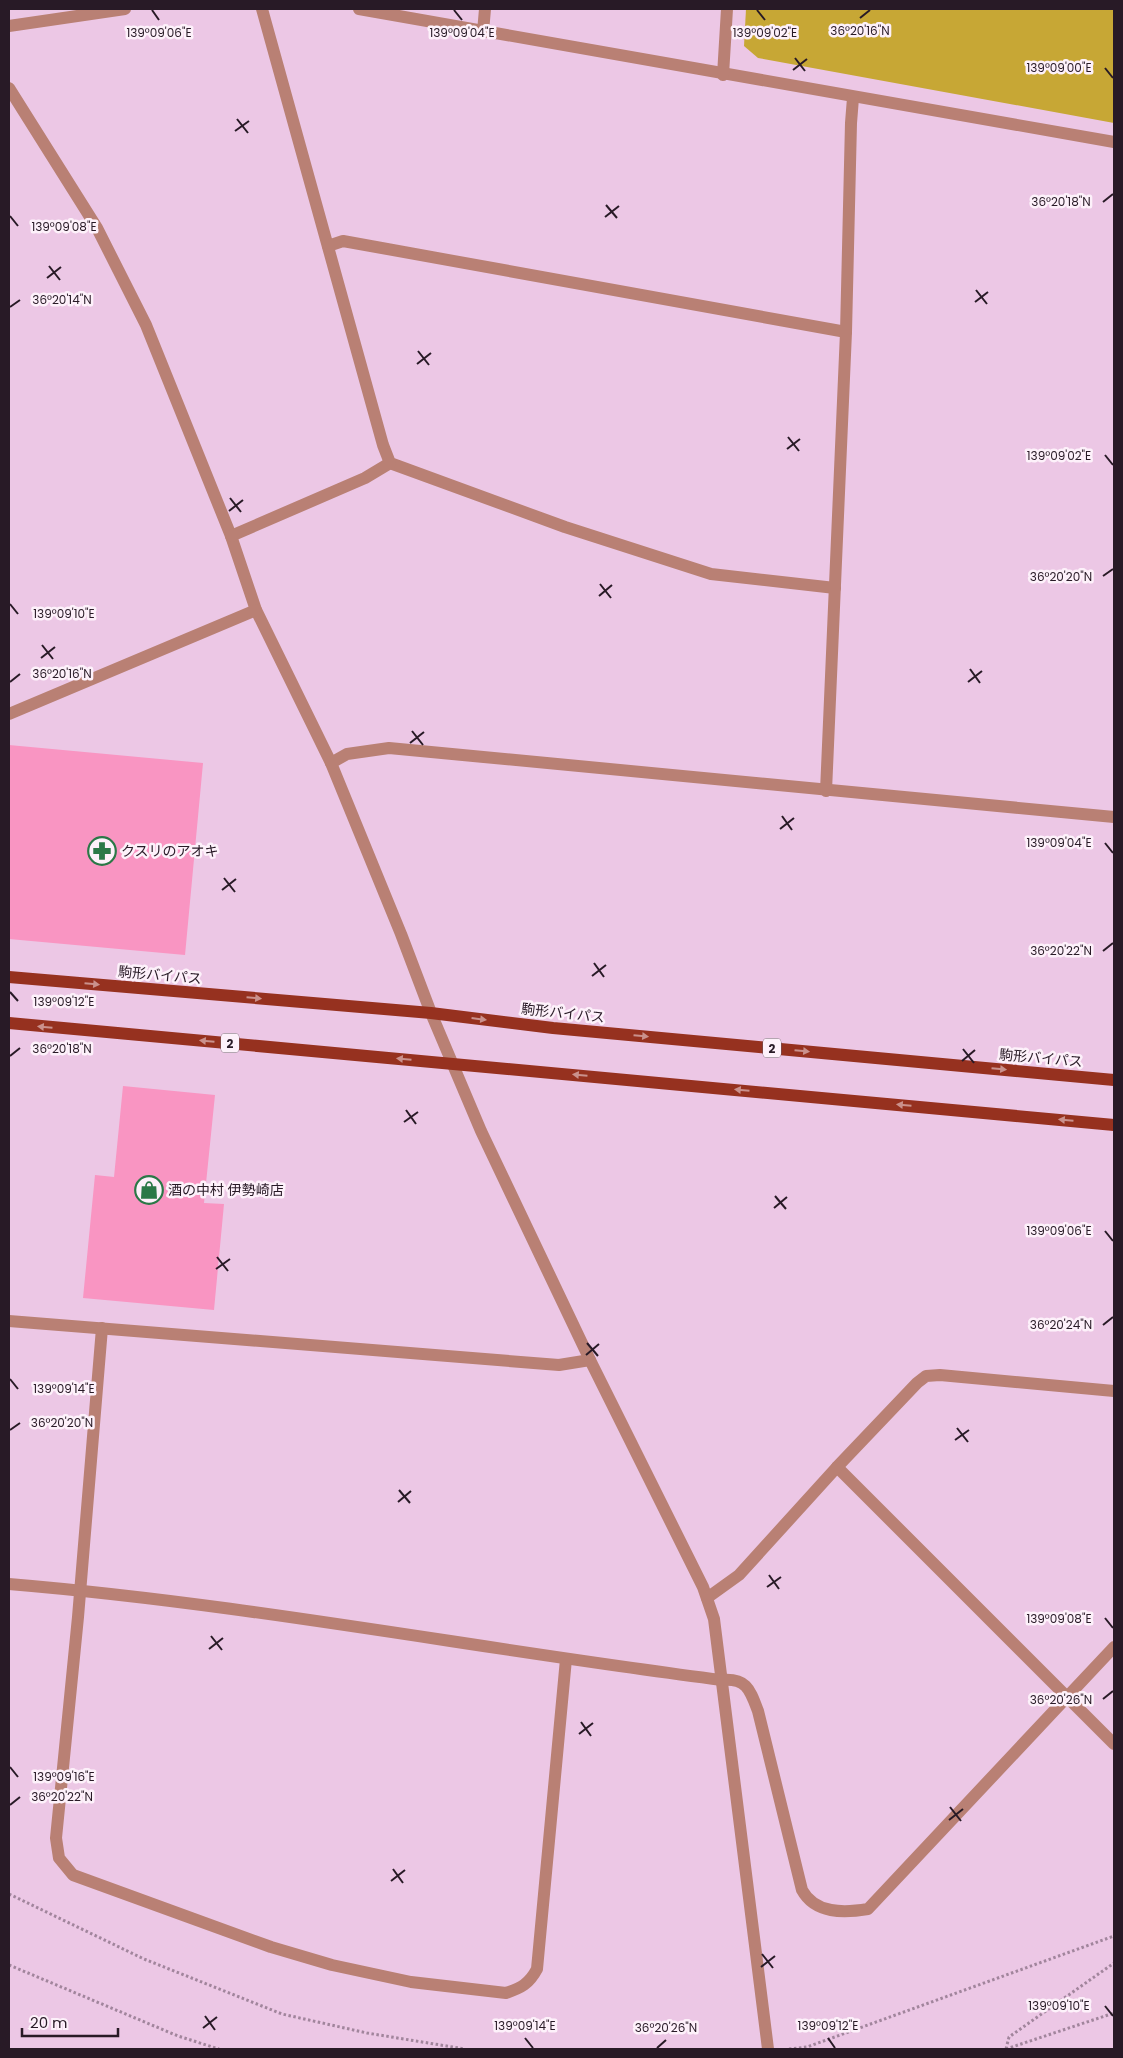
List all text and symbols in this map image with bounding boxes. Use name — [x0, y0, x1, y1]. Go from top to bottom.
text: 36°20'16"N — [830, 22, 890, 39]
text: 139°09'06"E — [126, 24, 192, 41]
text: 139°09'04"E — [429, 24, 495, 41]
text: 139°09'02"E — [733, 24, 797, 41]
text: 139°09'00"E — [1026, 59, 1092, 76]
text: 36°20'18"N — [1031, 193, 1091, 210]
text: 139°09'08"E — [31, 218, 97, 235]
text: 36°20'14"N — [32, 291, 92, 308]
text: 139°09'02"E — [1027, 447, 1091, 464]
text: 36°20'20"N — [1030, 568, 1092, 585]
text: 139°09'10"E — [33, 605, 95, 622]
text: 36°20'16"N — [32, 665, 92, 682]
text: 139°09'04"E — [1026, 834, 1092, 851]
pharmacy icon: クスリのアオキ — [87, 836, 117, 866]
place label: クスリのアオキ — [121, 841, 219, 861]
text: 36°20'22"N — [1030, 942, 1092, 959]
street label: 駒形バイパス — [117, 961, 203, 989]
one-way arrow — [84, 980, 100, 988]
text: 139°09'12"E — [34, 993, 94, 1010]
one-way arrow — [246, 994, 262, 1002]
street label: 駒形バイパス — [520, 999, 606, 1027]
one-way arrow — [471, 1015, 487, 1023]
one-way arrow — [37, 1022, 53, 1030]
one-way arrow — [633, 1032, 649, 1040]
road number: 2 — [221, 1034, 239, 1052]
one-way arrow — [199, 1037, 215, 1045]
road number: 2 — [763, 1038, 781, 1058]
text: 36°20'18"N — [32, 1040, 92, 1057]
street label: 駒形バイパス — [998, 1044, 1084, 1072]
one-way arrow — [795, 1047, 811, 1055]
one-way arrow — [395, 1055, 411, 1063]
one-way arrow — [991, 1066, 1007, 1074]
one-way arrow — [572, 1071, 588, 1079]
one-way arrow — [734, 1086, 750, 1094]
one-way arrow — [896, 1101, 912, 1109]
one-way arrow — [1057, 1116, 1073, 1124]
shop icon: 酒の中村 伊勢崎店 — [134, 1175, 164, 1205]
place label: 酒の中村 伊勢崎店 — [168, 1180, 284, 1200]
text: 139°09'06"E — [1026, 1222, 1092, 1239]
text: 36°20'24"N — [1030, 1316, 1092, 1333]
text: 139°09'14"E — [33, 1380, 95, 1397]
text: 36°20'20"N — [31, 1414, 93, 1431]
text: 139°09'08"E — [1026, 1610, 1092, 1627]
text: 36°20'26"N — [1030, 1691, 1092, 1708]
text: 139°09'16"E — [33, 1768, 95, 1785]
text: 36°20'22"N — [31, 1788, 93, 1805]
text: 139°09'10"E — [1028, 1997, 1090, 2014]
scale bar — [22, 2006, 119, 2038]
text: 20 m — [30, 2012, 68, 2033]
text: 139°09'14"E — [494, 2017, 556, 2034]
text: 139°09'12"E — [798, 2017, 858, 2034]
text: 36°20'26"N — [635, 2019, 697, 2036]

